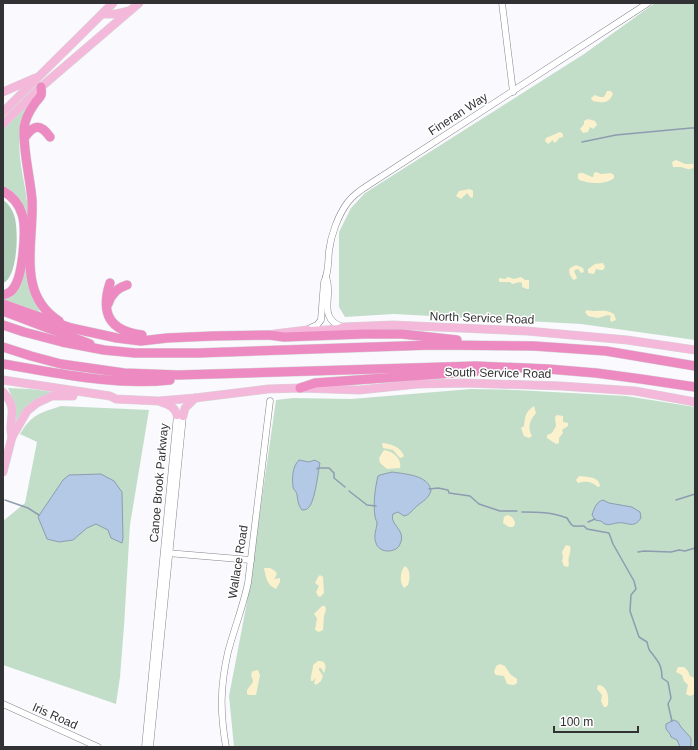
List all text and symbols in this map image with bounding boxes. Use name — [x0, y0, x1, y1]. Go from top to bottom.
street label: Fineran Way — [426, 90, 490, 138]
street label: North Service Road — [429, 309, 535, 327]
street label: South Service Road — [445, 365, 551, 381]
street label: Canoe Brook Parkway — [147, 423, 171, 543]
street label: Wallace Road — [225, 524, 251, 600]
street label: Iris Road — [30, 700, 80, 732]
scale bar — [554, 708, 638, 734]
text: 100 m — [560, 715, 593, 729]

